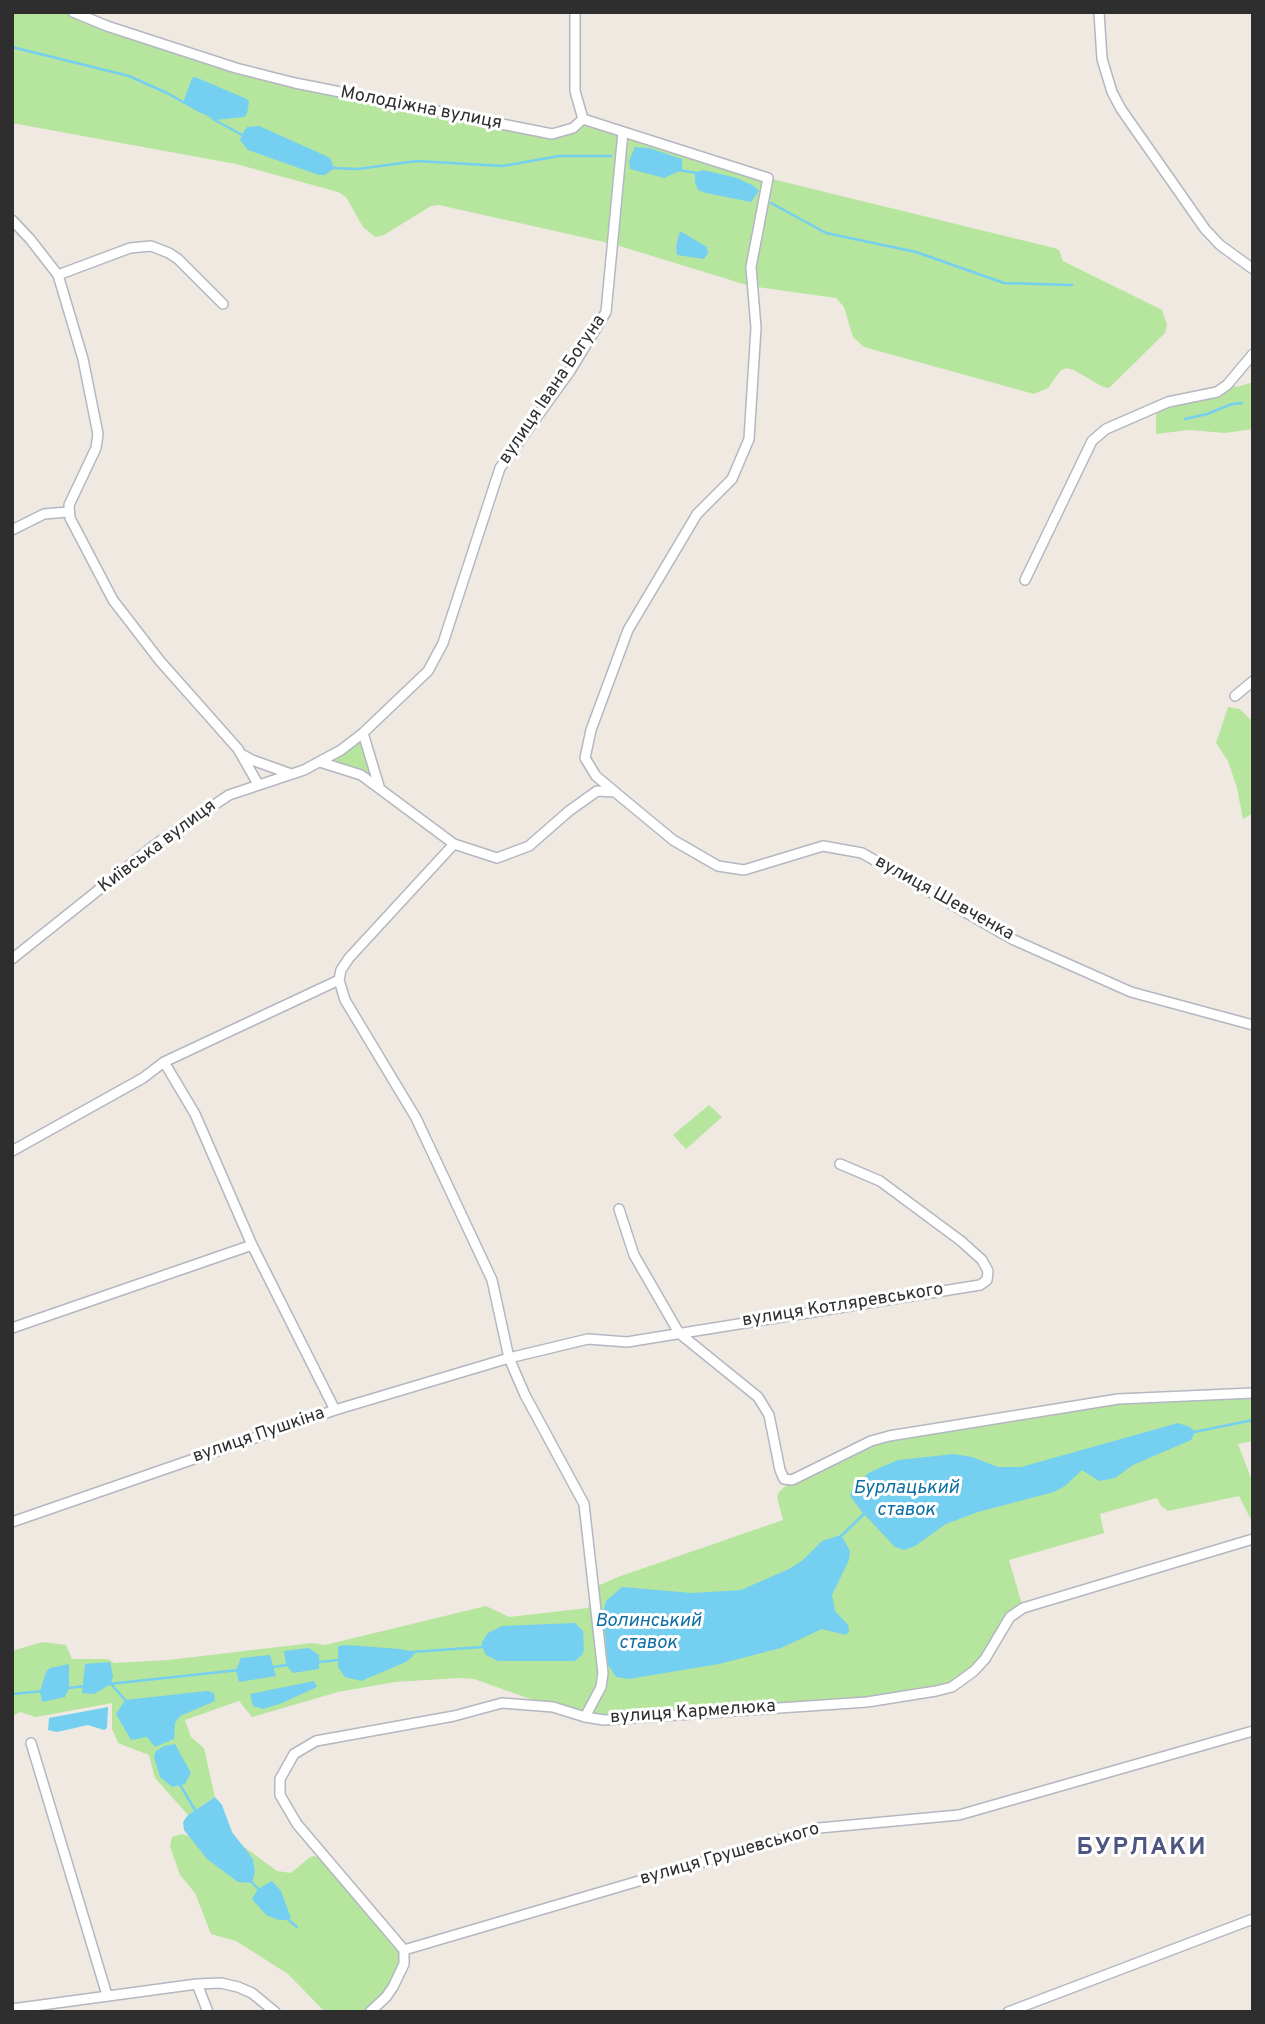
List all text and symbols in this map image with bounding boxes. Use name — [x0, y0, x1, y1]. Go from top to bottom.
street label: Молодіжна вулиця — [338, 83, 504, 135]
street label: вулиця Івана Богуна — [495, 311, 611, 469]
street label: Київська вулиця — [95, 796, 221, 898]
street label: вулиця Шевченка — [871, 852, 1017, 946]
street label: вулиця Котляревського — [741, 1279, 945, 1333]
street label: вулиця Пушкіна — [190, 1403, 328, 1469]
water label: Бурлацький ставок — [853, 1478, 959, 1522]
water label: Волинський ставок — [595, 1611, 701, 1655]
street label: вулиця Кармелюка — [610, 1696, 776, 1730]
street label: вулиця Грушевського — [638, 1819, 822, 1891]
district label: БУРЛАКИ — [1077, 1835, 1207, 1863]

